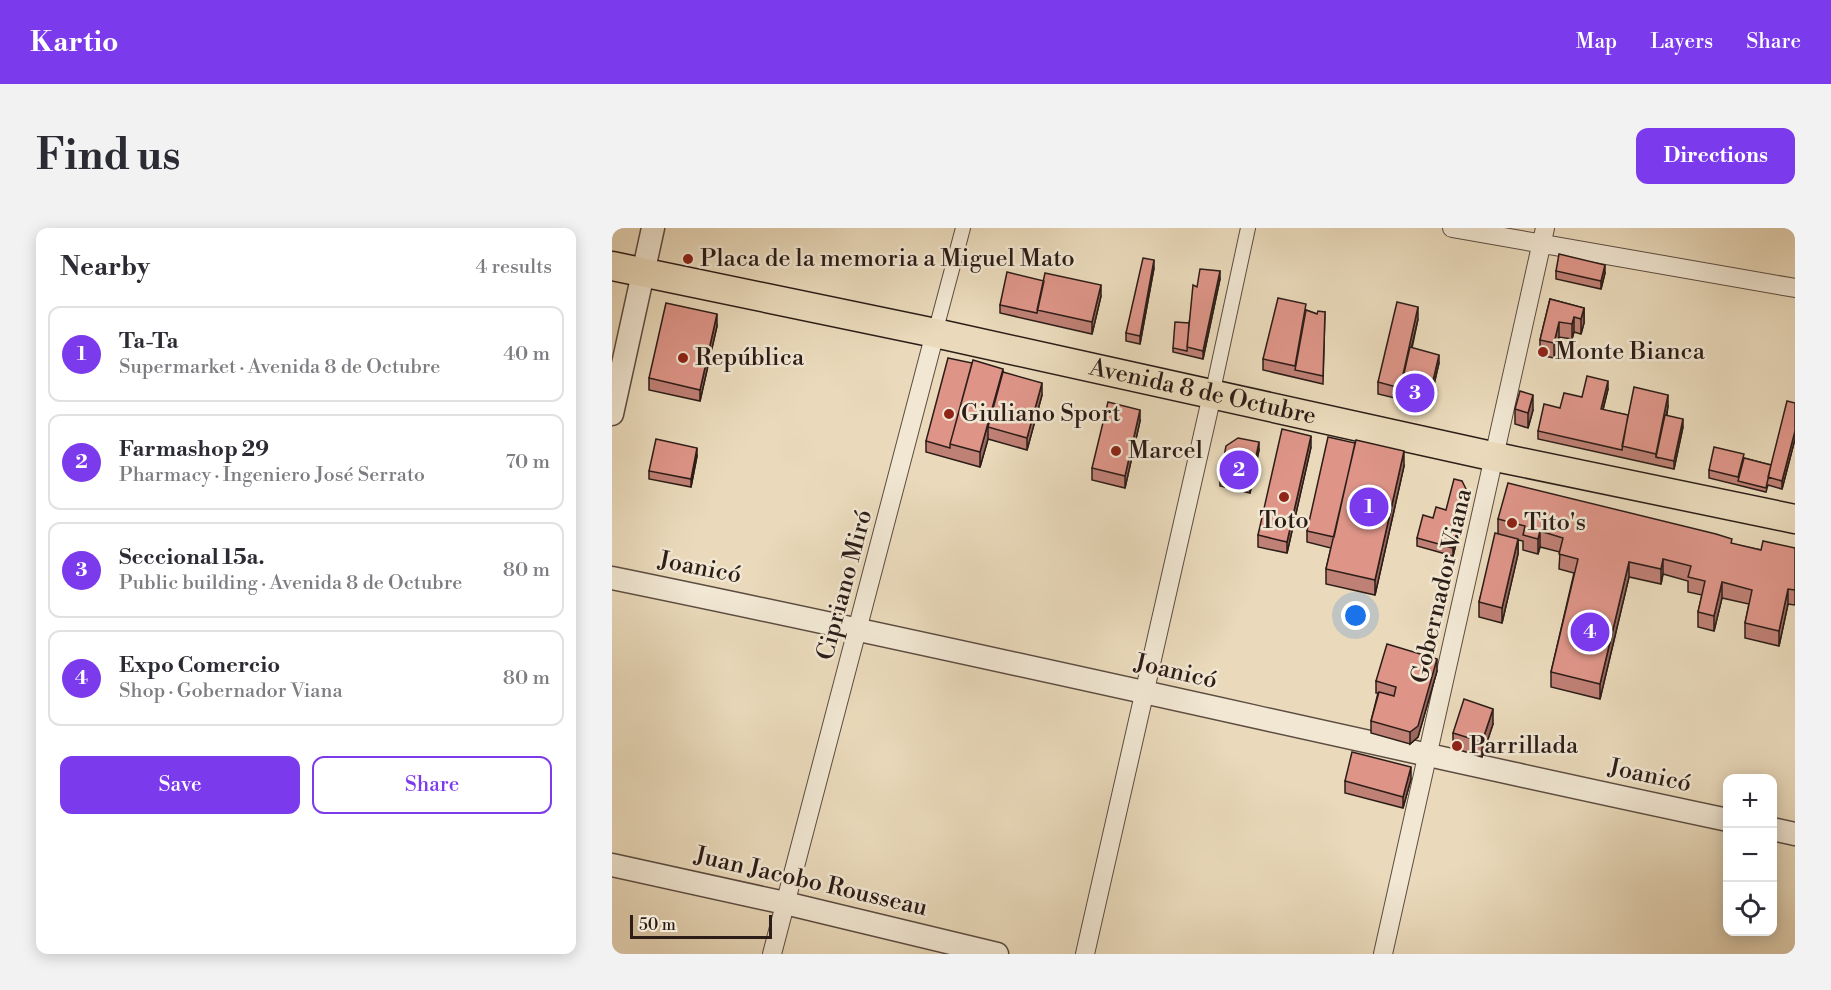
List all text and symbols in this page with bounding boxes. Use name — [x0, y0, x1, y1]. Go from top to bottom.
text: Kartio — [30, 25, 119, 60]
text: Map — [1576, 29, 1617, 55]
text: Layers — [1650, 29, 1713, 55]
text: Share — [1746, 29, 1801, 55]
button: Directions — [1636, 128, 1795, 184]
text: Find us — [36, 130, 180, 183]
place label: Placa de la memoria a Miguel Mato — [700, 244, 1075, 274]
text: Nearby — [60, 251, 150, 283]
marker: Placa de la memoria a Miguel Mato — [681, 252, 695, 266]
text: 4 results — [475, 255, 552, 280]
text: Ta-Ta — [119, 328, 178, 355]
place label: Monte Bianca — [1555, 337, 1706, 367]
text: 1 — [77, 342, 86, 367]
text: 40 m — [503, 342, 550, 367]
place label: República — [695, 343, 805, 373]
marker: Monte Bianca — [1536, 345, 1550, 359]
marker: República — [676, 351, 690, 365]
street label: Avenida 8 de Octubre — [1085, 352, 1319, 432]
text: Supermarket · Avenida 8 de Octubre — [119, 355, 440, 380]
pin: 3 — [1396, 370, 1434, 416]
place label: Giuliano Sport — [961, 399, 1121, 429]
marker: Giuliano Sport — [942, 407, 956, 421]
text: Farmashop 29 — [119, 436, 269, 463]
place label: Marcel — [1128, 436, 1203, 466]
marker: Marcel — [1109, 444, 1123, 458]
pin: 2 — [1220, 448, 1258, 492]
text: 2 — [75, 450, 88, 475]
text: 70 m — [506, 450, 550, 475]
text: Pharmacy · Ingeniero José Serrato — [119, 463, 425, 488]
pin: 1 — [1350, 484, 1389, 530]
street label: Gobernador Viana — [1405, 485, 1479, 686]
marker: Toto — [1277, 490, 1291, 504]
street label: Cipriano Miró — [810, 506, 880, 664]
place label: Toto — [1259, 506, 1309, 536]
place label: Tito's — [1524, 508, 1586, 538]
marker: Tito's — [1505, 516, 1519, 530]
text: Seccional 15a. — [119, 544, 265, 571]
street label: Joanicó — [655, 545, 744, 591]
text: 3 — [75, 558, 88, 583]
text: 80 m — [503, 558, 550, 583]
text: Public building · Avenida 8 de Octubre — [119, 571, 462, 596]
your location — [1341, 601, 1370, 630]
pin: 4 — [1570, 610, 1610, 654]
street label: Joanicó — [1131, 648, 1220, 696]
text: Expo Comercio — [119, 652, 280, 679]
text: 4 — [75, 666, 88, 691]
text: 80 m — [503, 666, 550, 691]
text: Shop · Gobernador Viana — [119, 679, 343, 704]
place label: Parrillada — [1469, 731, 1579, 761]
marker: Parrillada — [1450, 739, 1464, 753]
street label: Joanicó — [1605, 752, 1694, 799]
button: Save — [60, 756, 300, 814]
button: Share — [312, 756, 552, 814]
map controls — [1723, 774, 1777, 936]
button: + — [1723, 774, 1777, 828]
button: − — [1723, 828, 1777, 882]
street label: Juan Jacobo Rousseau — [691, 840, 931, 923]
button: locate — [1723, 882, 1777, 936]
scale bar — [630, 912, 772, 940]
text: 50 m — [639, 915, 676, 935]

